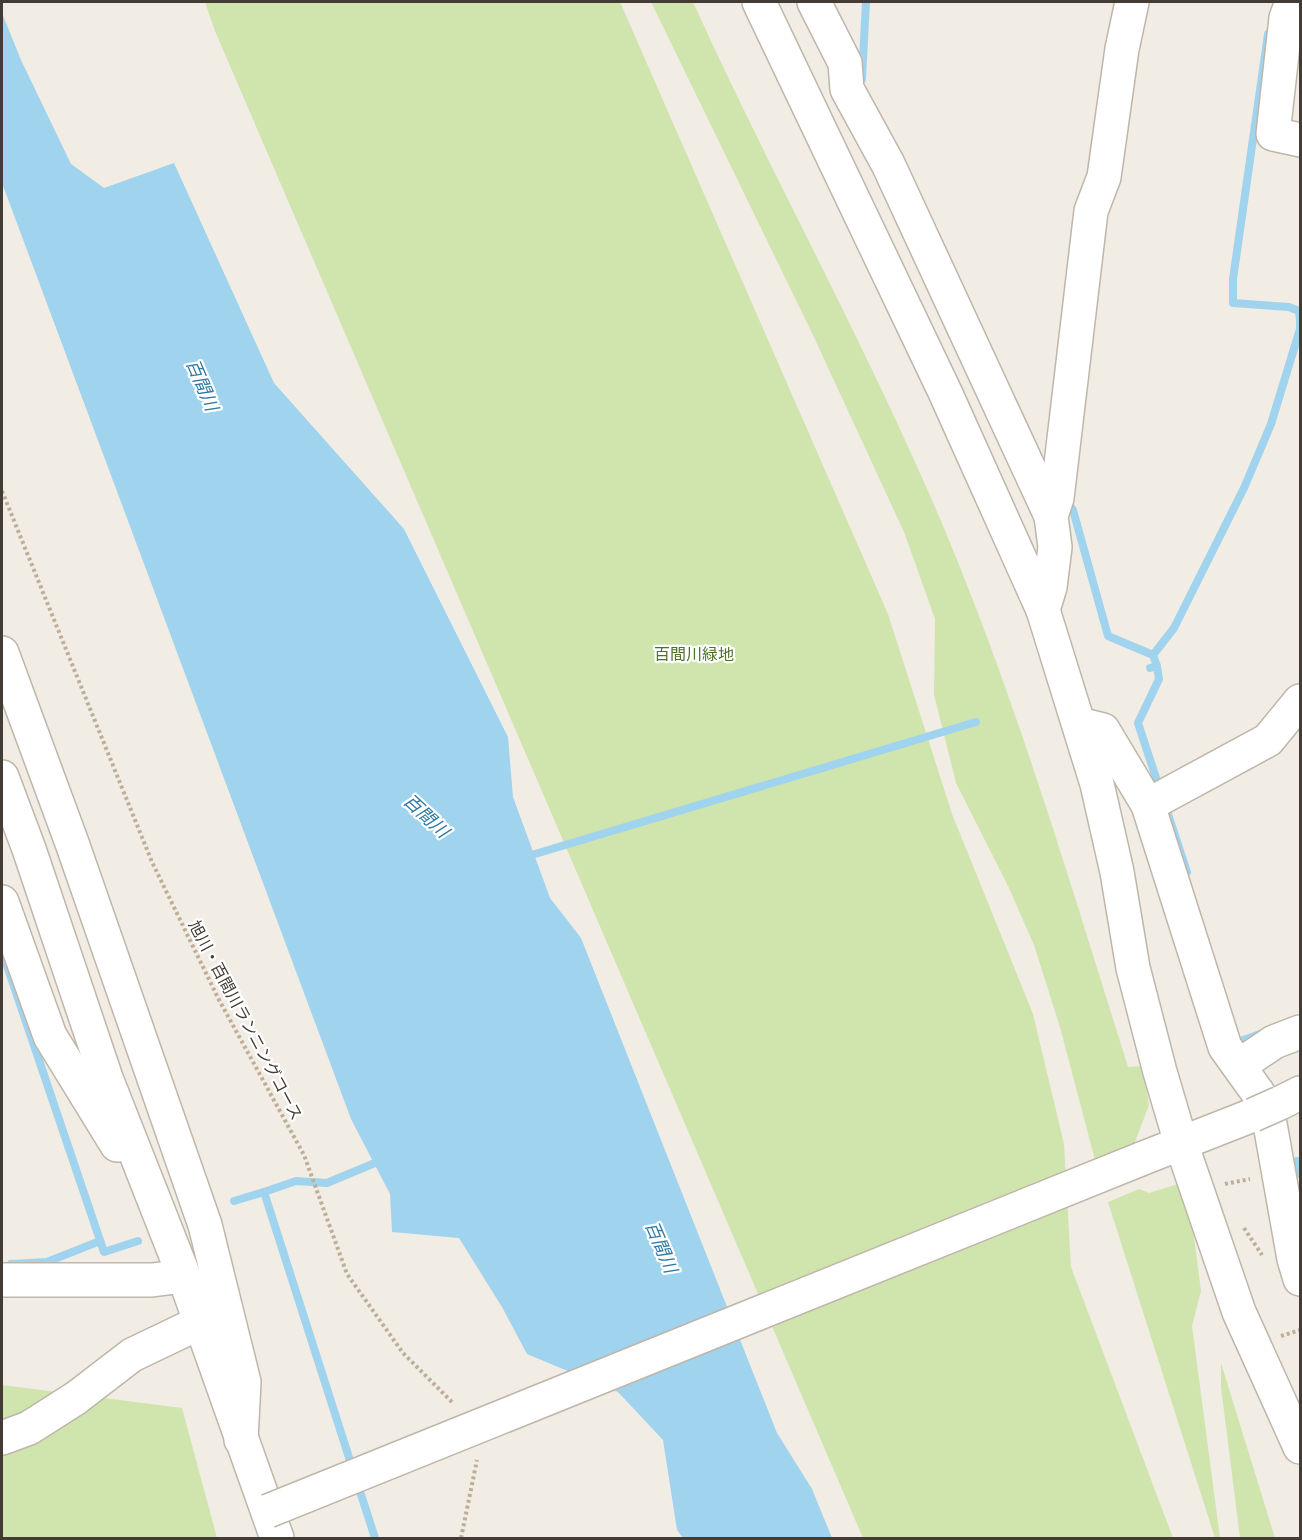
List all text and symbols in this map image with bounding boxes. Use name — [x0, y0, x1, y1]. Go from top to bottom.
water label: 百間川 — [181, 356, 223, 416]
park label: 百間川緑地 — [654, 646, 734, 665]
water label: 百間川 — [399, 790, 454, 844]
street label: 旭川・百間川ランニングコース — [184, 918, 305, 1124]
water label: 百間川 — [640, 1218, 682, 1278]

